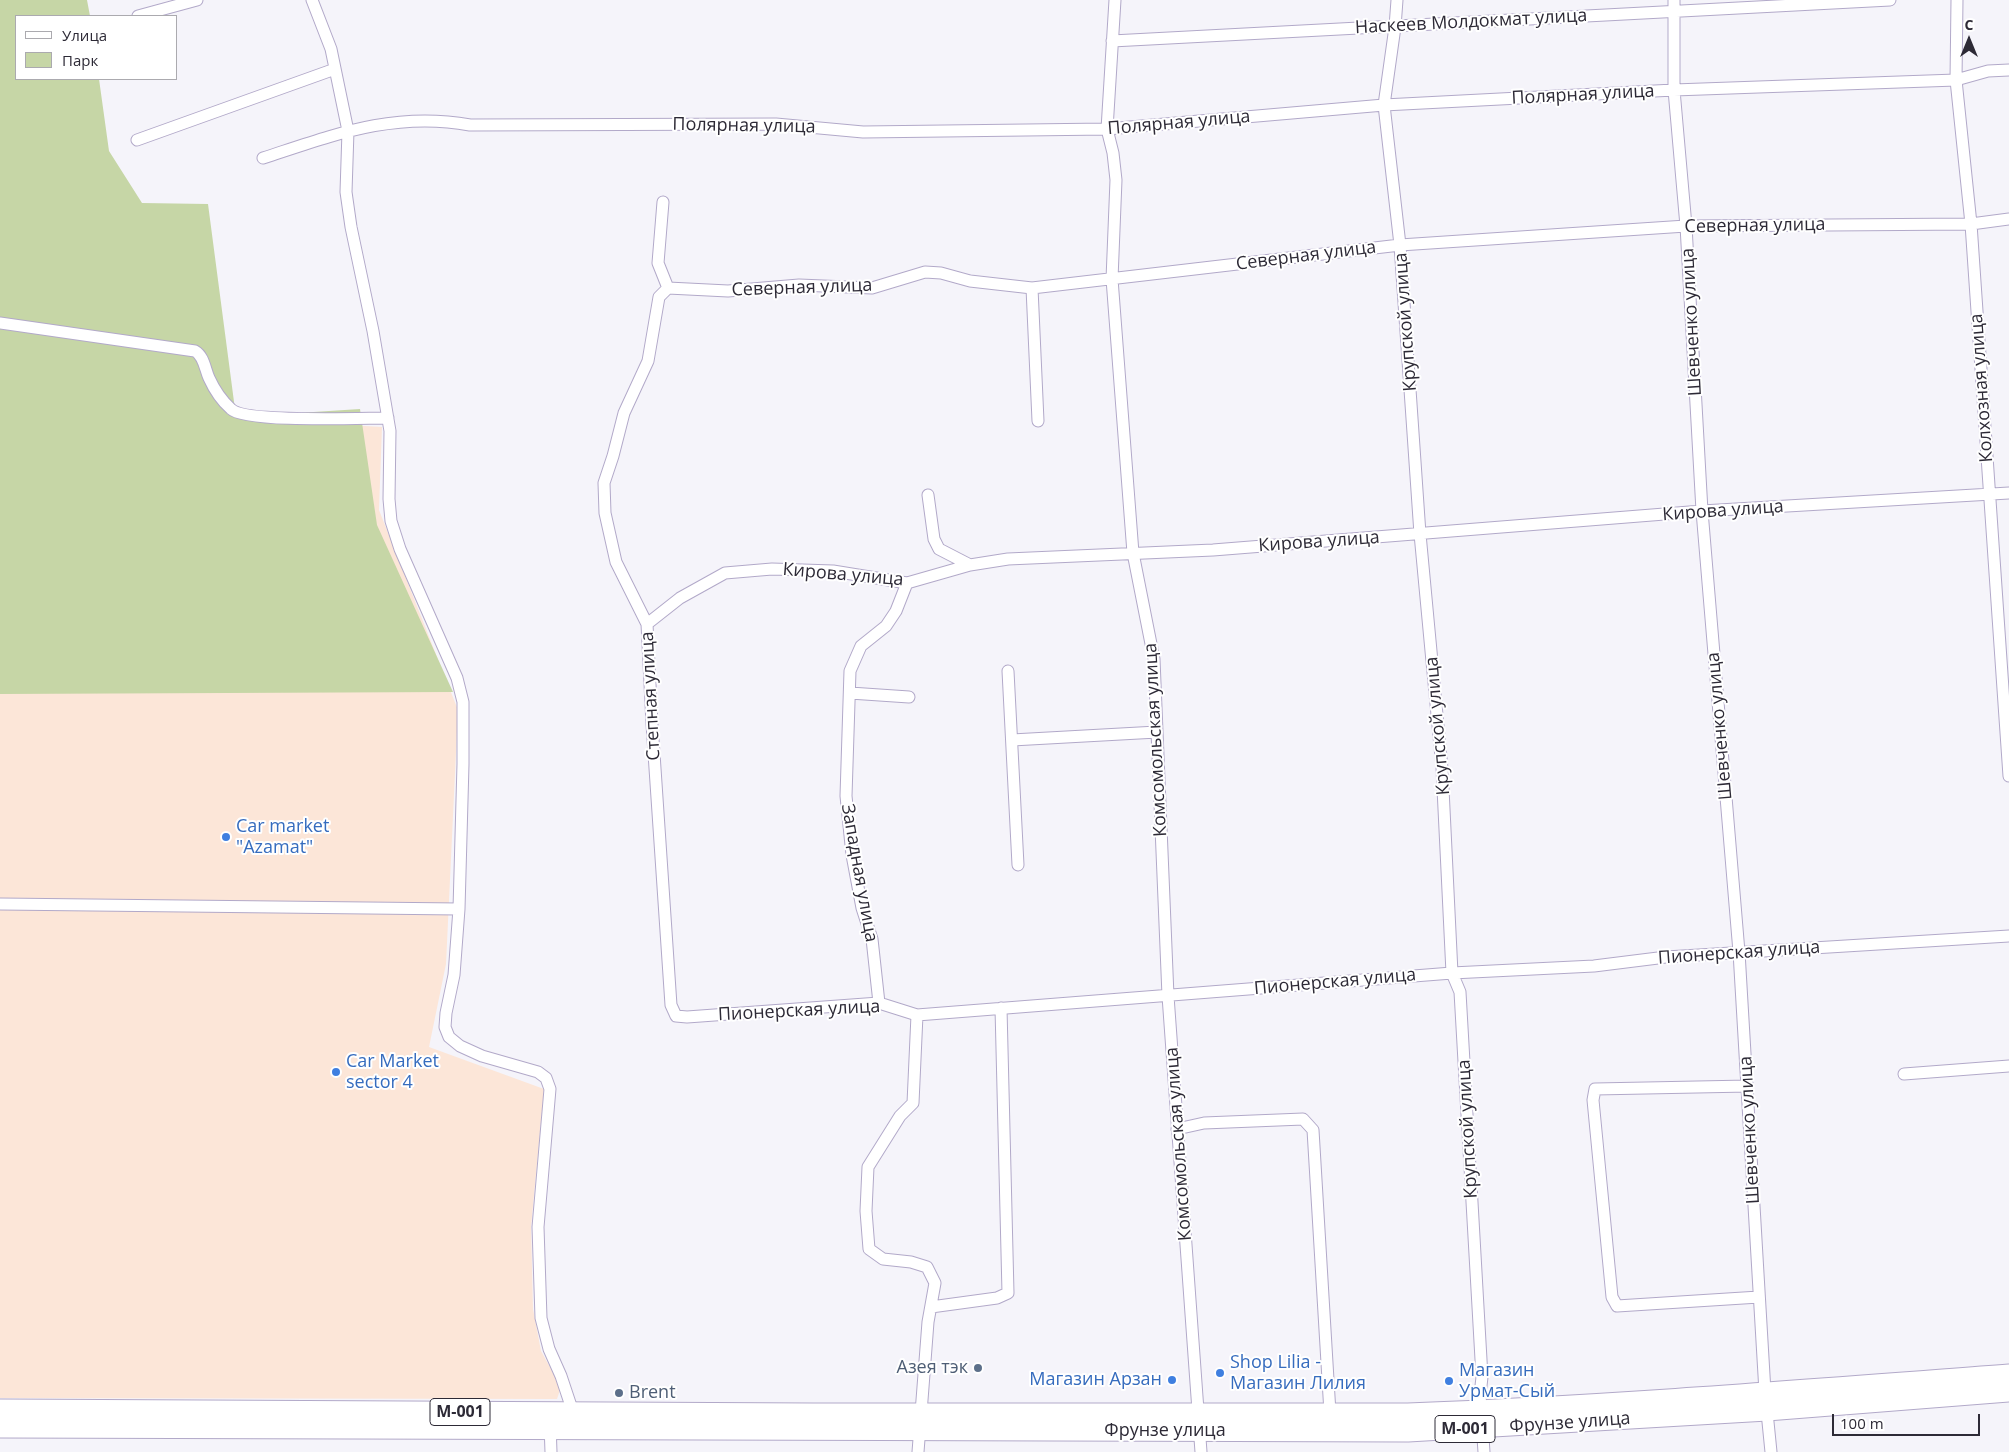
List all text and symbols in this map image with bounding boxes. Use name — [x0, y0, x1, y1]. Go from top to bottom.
street label: Наскеев Молдокмат улица — [1354, 5, 1588, 39]
legend — [15, 15, 178, 80]
north arrow — [1944, 15, 1994, 65]
text: С — [1965, 15, 1973, 34]
text: Улица — [62, 25, 107, 45]
text: Парк — [62, 50, 98, 70]
street label: Полярная улица — [1511, 80, 1655, 110]
street label: Полярная улица — [1107, 106, 1251, 140]
street label: Полярная улица — [672, 114, 816, 138]
street label: Северная улица — [1684, 214, 1826, 238]
street label: Северная улица — [1235, 237, 1377, 275]
street label: Шевченко улица — [1677, 247, 1707, 397]
street label: Крупской улица — [1390, 252, 1422, 392]
street label: Северная улица — [731, 275, 873, 301]
street label: Колхозная улица — [1966, 313, 1998, 463]
street label: Кирова улица — [1662, 496, 1784, 526]
street label: Кирова улица — [1258, 527, 1380, 557]
street label: Кирова улица — [782, 559, 904, 591]
street label: Степная улица — [637, 631, 665, 761]
street label: Комсомольская улица — [1140, 643, 1172, 837]
street label: Шевченко улица — [1703, 651, 1737, 801]
street label: Крупской улица — [1421, 656, 1455, 796]
street label: Западная улица — [836, 802, 882, 944]
place label: Car market "Azamat" — [236, 816, 329, 859]
marker: Car market "Azamat" — [220, 831, 232, 843]
street label: Пионерская улица — [1657, 937, 1821, 969]
street label: Пионерская улица — [1253, 964, 1417, 1000]
street label: Пионерская улица — [717, 996, 881, 1026]
street label: Комсомольская улица — [1161, 1046, 1197, 1242]
place label: Car Market sector 4 — [346, 1051, 439, 1094]
street label: Шевченко улица — [1735, 1055, 1765, 1205]
street label: Крупской улица — [1454, 1059, 1482, 1199]
marker: Car Market sector 4 — [330, 1066, 342, 1078]
place label: Shop Lilia - Магазин Лилия — [1230, 1352, 1366, 1395]
place label: Азея тэк — [897, 1357, 968, 1379]
place label: Магазин Урмат-Сый — [1459, 1360, 1555, 1402]
marker: Азея тэк — [972, 1362, 984, 1374]
marker: Shop Lilia - Магазин Лилия — [1214, 1367, 1226, 1379]
place label: Магазин Арзан — [1029, 1369, 1162, 1391]
marker: Магазин Арзан — [1166, 1374, 1178, 1386]
marker: Магазин Урмат-Сый — [1443, 1375, 1455, 1387]
place label: Brent — [629, 1382, 676, 1404]
marker: Brent — [613, 1387, 625, 1399]
road number: M-001 — [430, 1398, 490, 1425]
scale bar — [1834, 1404, 1982, 1436]
street label: Фрунзе улица — [1509, 1408, 1631, 1438]
text: 100 m — [1840, 1413, 1884, 1433]
road number: M-001 — [1435, 1416, 1495, 1442]
street label: Фрунзе улица — [1104, 1420, 1226, 1442]

